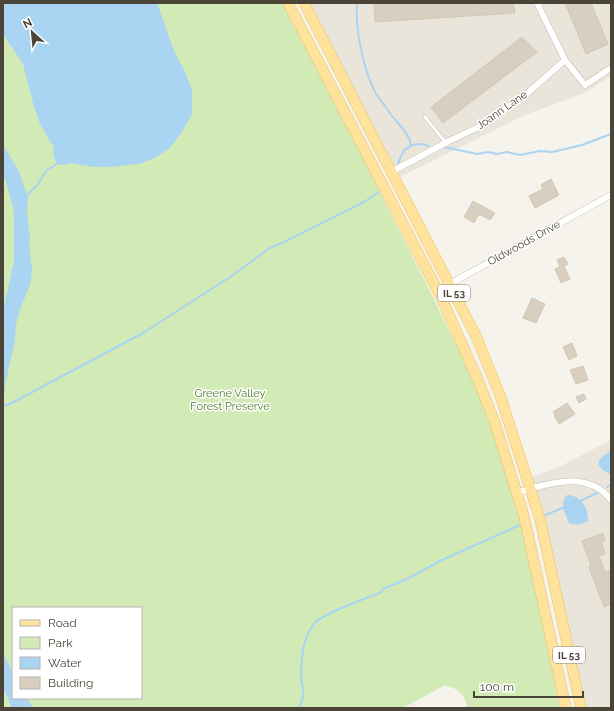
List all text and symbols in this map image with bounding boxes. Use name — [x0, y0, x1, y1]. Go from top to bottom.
north arrow — [12, 12, 52, 52]
text: N — [21, 16, 34, 31]
street label: Joann Lane — [474, 88, 530, 132]
street label: Oldwoods Drive — [485, 217, 563, 268]
road number: IL 53 — [438, 285, 470, 301]
park label: Greene Valley Forest Preserve — [190, 387, 270, 413]
legend — [12, 607, 142, 699]
text: Road — [48, 616, 77, 630]
text: Park — [48, 636, 73, 650]
road number: IL 53 — [553, 647, 585, 663]
text: Water — [48, 656, 82, 670]
scale bar — [474, 673, 583, 699]
text: Building — [48, 676, 94, 690]
text: 100 m — [480, 680, 514, 694]

